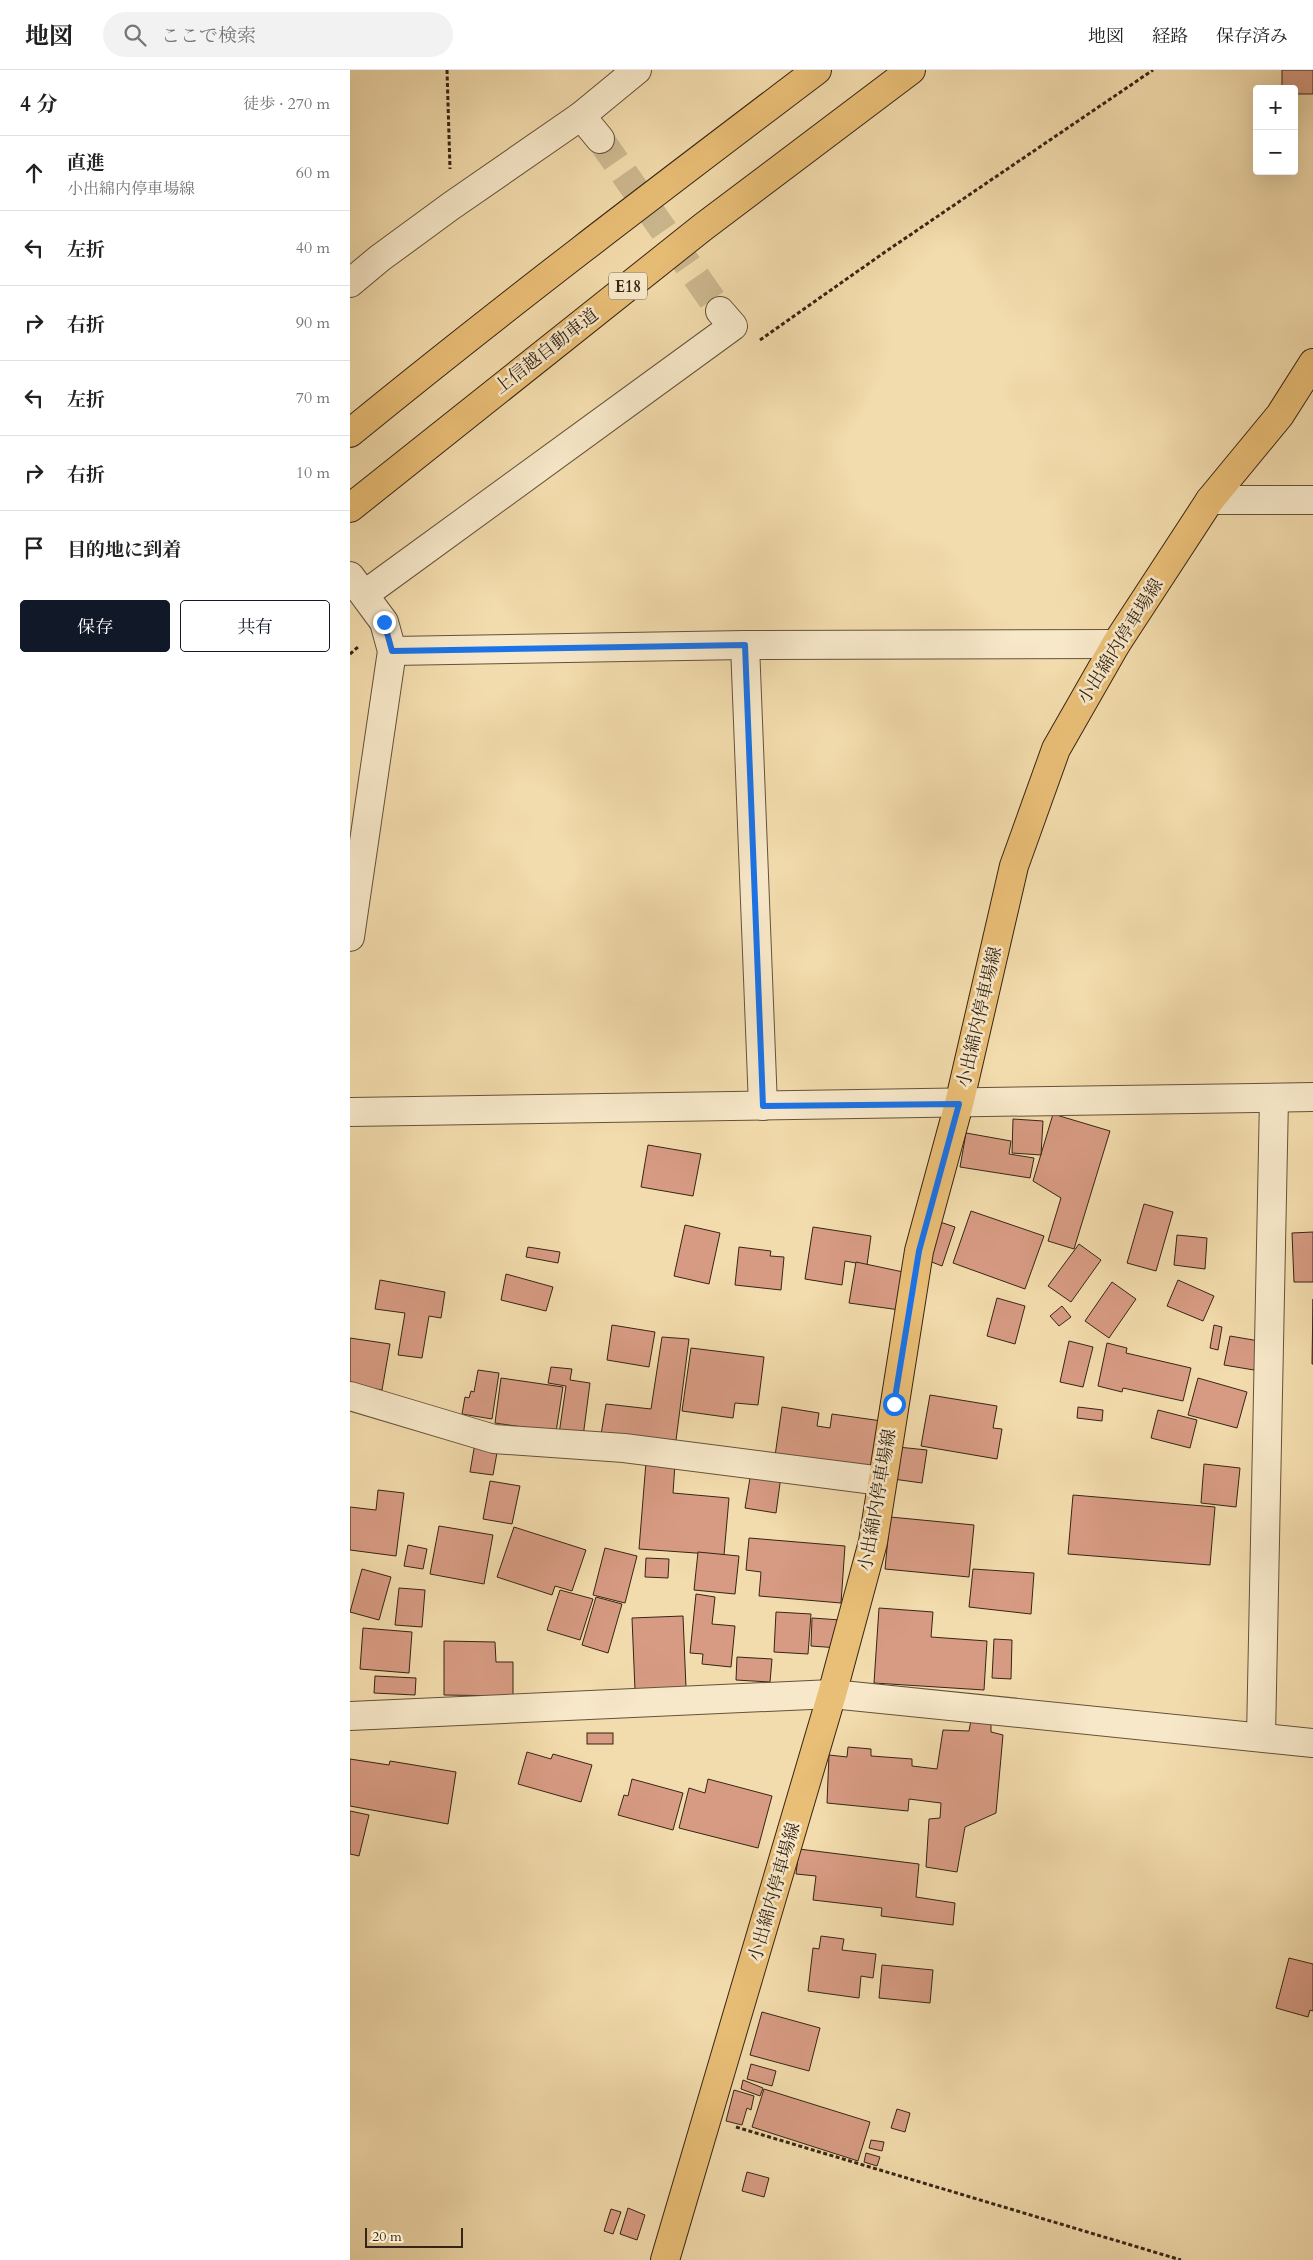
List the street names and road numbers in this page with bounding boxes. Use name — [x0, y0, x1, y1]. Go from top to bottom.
road number: E18 — [609, 272, 647, 300]
street label: 上信越自動車道 — [489, 303, 604, 400]
street label: 小出綿内停車場線 — [1072, 574, 1169, 709]
street label: 小出綿内停車場線 — [951, 944, 1008, 1090]
street label: 小出綿内停車場線 — [853, 1427, 902, 1573]
street label: 小出綿内停車場線 — [743, 1819, 806, 1965]

